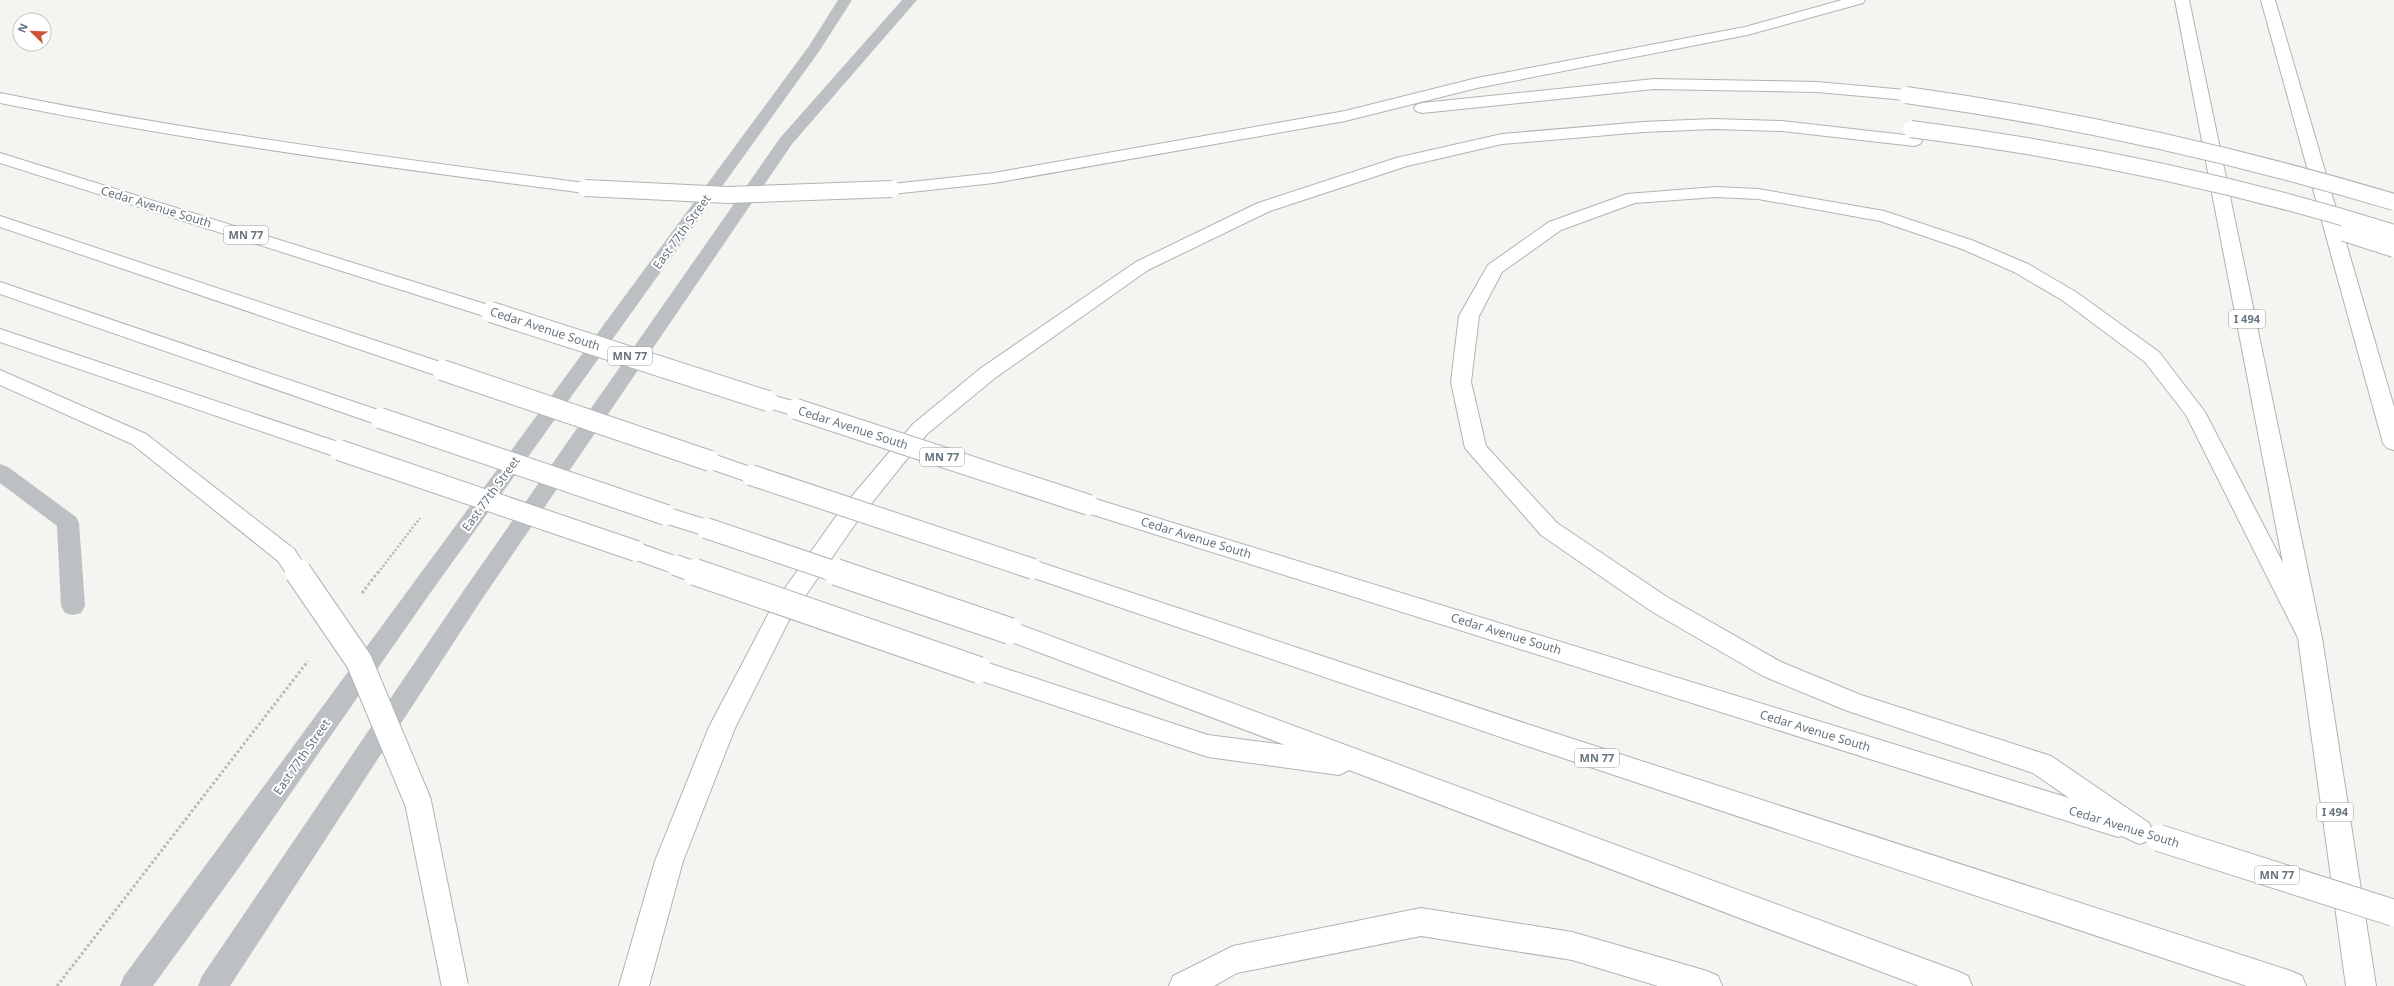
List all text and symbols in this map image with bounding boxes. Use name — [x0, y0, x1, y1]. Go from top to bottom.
north arrow — [12, 12, 52, 52]
text: N — [14, 21, 31, 35]
street label: Cedar Avenue South — [99, 182, 214, 231]
street label: East 77th Street — [649, 190, 715, 273]
road number: MN 77 — [224, 226, 268, 244]
street label: Cedar Avenue South — [488, 303, 602, 354]
road number: I 494 — [2229, 310, 2265, 328]
road number: MN 77 — [608, 347, 652, 365]
street label: Cedar Avenue South — [796, 402, 910, 453]
road number: MN 77 — [920, 448, 964, 466]
street label: East 77th Street — [458, 452, 524, 535]
street label: Cedar Avenue South — [1139, 513, 1254, 562]
street label: Cedar Avenue South — [1449, 609, 1564, 658]
street label: Cedar Avenue South — [1758, 706, 1873, 755]
street label: East 77th Street — [269, 715, 334, 798]
road number: MN 77 — [1575, 749, 1619, 767]
street label: Cedar Avenue South — [2067, 802, 2182, 851]
road number: I 494 — [2317, 803, 2353, 821]
road number: MN 77 — [2255, 866, 2299, 884]

